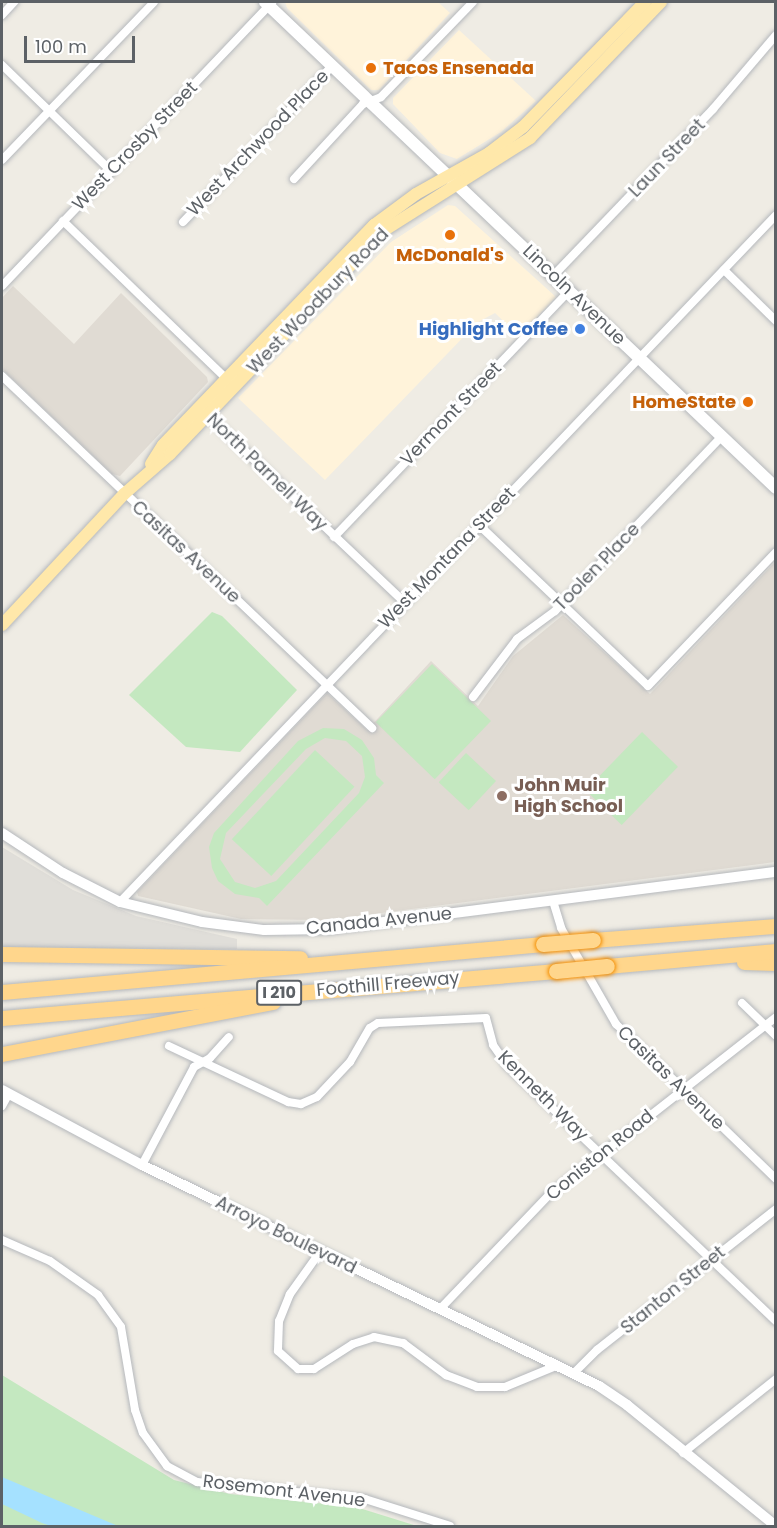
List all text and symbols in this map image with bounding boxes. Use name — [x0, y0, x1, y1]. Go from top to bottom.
scale bar — [27, 24, 138, 62]
text: 100 m — [35, 34, 87, 59]
place label: Tacos Ensenada — [383, 57, 534, 79]
marker: Tacos Ensenada — [364, 61, 378, 75]
street label: West Archwood Place — [183, 65, 333, 221]
street label: West Crosby Street — [68, 77, 202, 215]
street label: Laun Street — [624, 114, 710, 202]
street label: West Woodbury Road — [243, 224, 393, 378]
marker: McDonald's — [443, 228, 457, 242]
street label: Lincoln Avenue — [518, 241, 630, 349]
place label: McDonald's — [396, 244, 504, 266]
place label: Highlight Coffee — [419, 318, 568, 340]
marker: Highlight Coffee — [573, 322, 587, 336]
street label: Vermont Street — [396, 358, 506, 470]
place label: HomeState — [632, 391, 736, 413]
marker: HomeState — [741, 395, 755, 409]
street label: North Parnell Way — [202, 409, 332, 535]
street label: West Montana Street — [374, 483, 520, 633]
street label: Casitas Avenue — [127, 496, 245, 608]
street label: Toolen Place — [550, 519, 644, 615]
place label: John Muir High School — [514, 775, 623, 818]
marker: John Muir High School — [495, 789, 509, 803]
street label: Canada Avenue — [305, 903, 453, 939]
street label: Foothill Freeway — [316, 967, 460, 1001]
road number: I 210 — [255, 980, 303, 1006]
street label: Casitas Avenue — [613, 1021, 729, 1135]
street label: Kenneth Way — [493, 1046, 593, 1146]
street label: Coniston Road — [542, 1105, 658, 1205]
street label: Arroyo Boulevard — [212, 1191, 360, 1279]
street label: Stanton Street — [617, 1241, 729, 1339]
street label: Rosemont Avenue — [202, 1470, 366, 1512]

